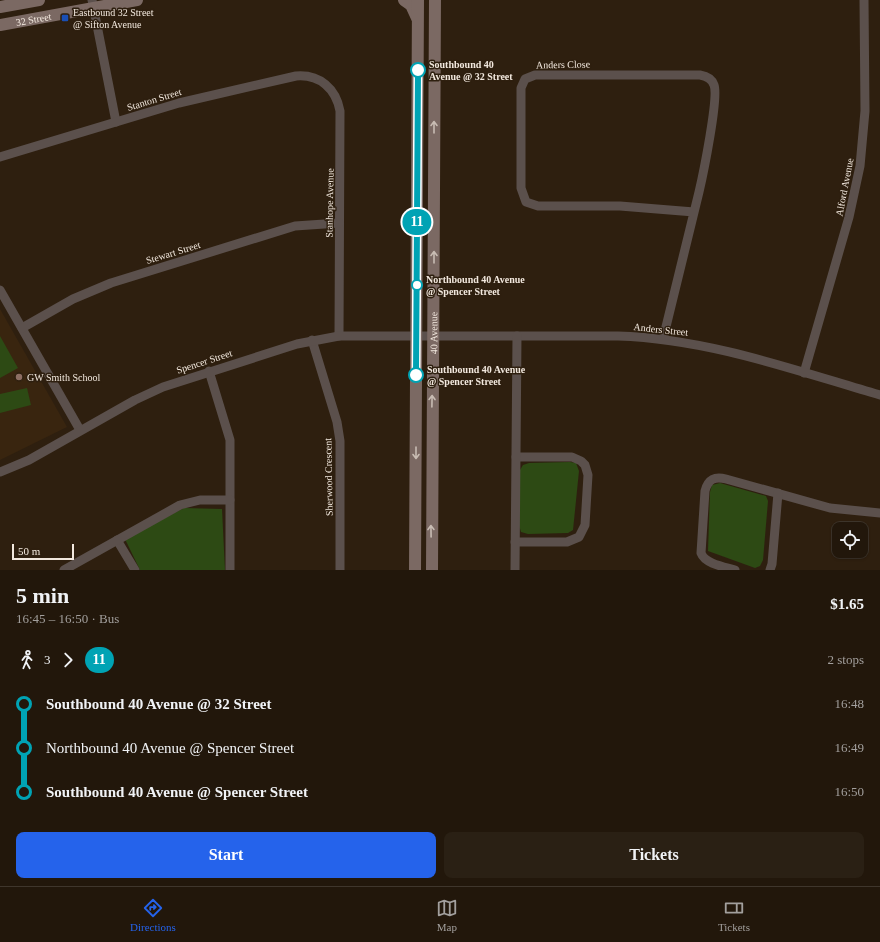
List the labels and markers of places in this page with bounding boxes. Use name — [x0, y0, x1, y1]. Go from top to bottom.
place label: Eastbound 32 Street @ Sifton Avenue — [73, 7, 154, 30]
marker: Eastbound 32 Street @ Sifton Avenue — [60, 13, 70, 23]
place label: Southbound 40 Avenue @ 32 Street — [429, 59, 513, 82]
marker: Southbound 40 Avenue @ 32 Street — [410, 62, 426, 78]
place label: Northbound 40 Avenue @ Spencer Street — [426, 274, 525, 297]
marker: Northbound 40 Avenue @ Spencer Street — [411, 279, 423, 291]
place label: Southbound 40 Avenue @ Spencer Street — [427, 364, 526, 387]
marker: Southbound 40 Avenue @ Spencer Street — [408, 367, 424, 383]
marker: GW Smith School — [14, 372, 24, 382]
place label: GW Smith School — [27, 372, 100, 383]

